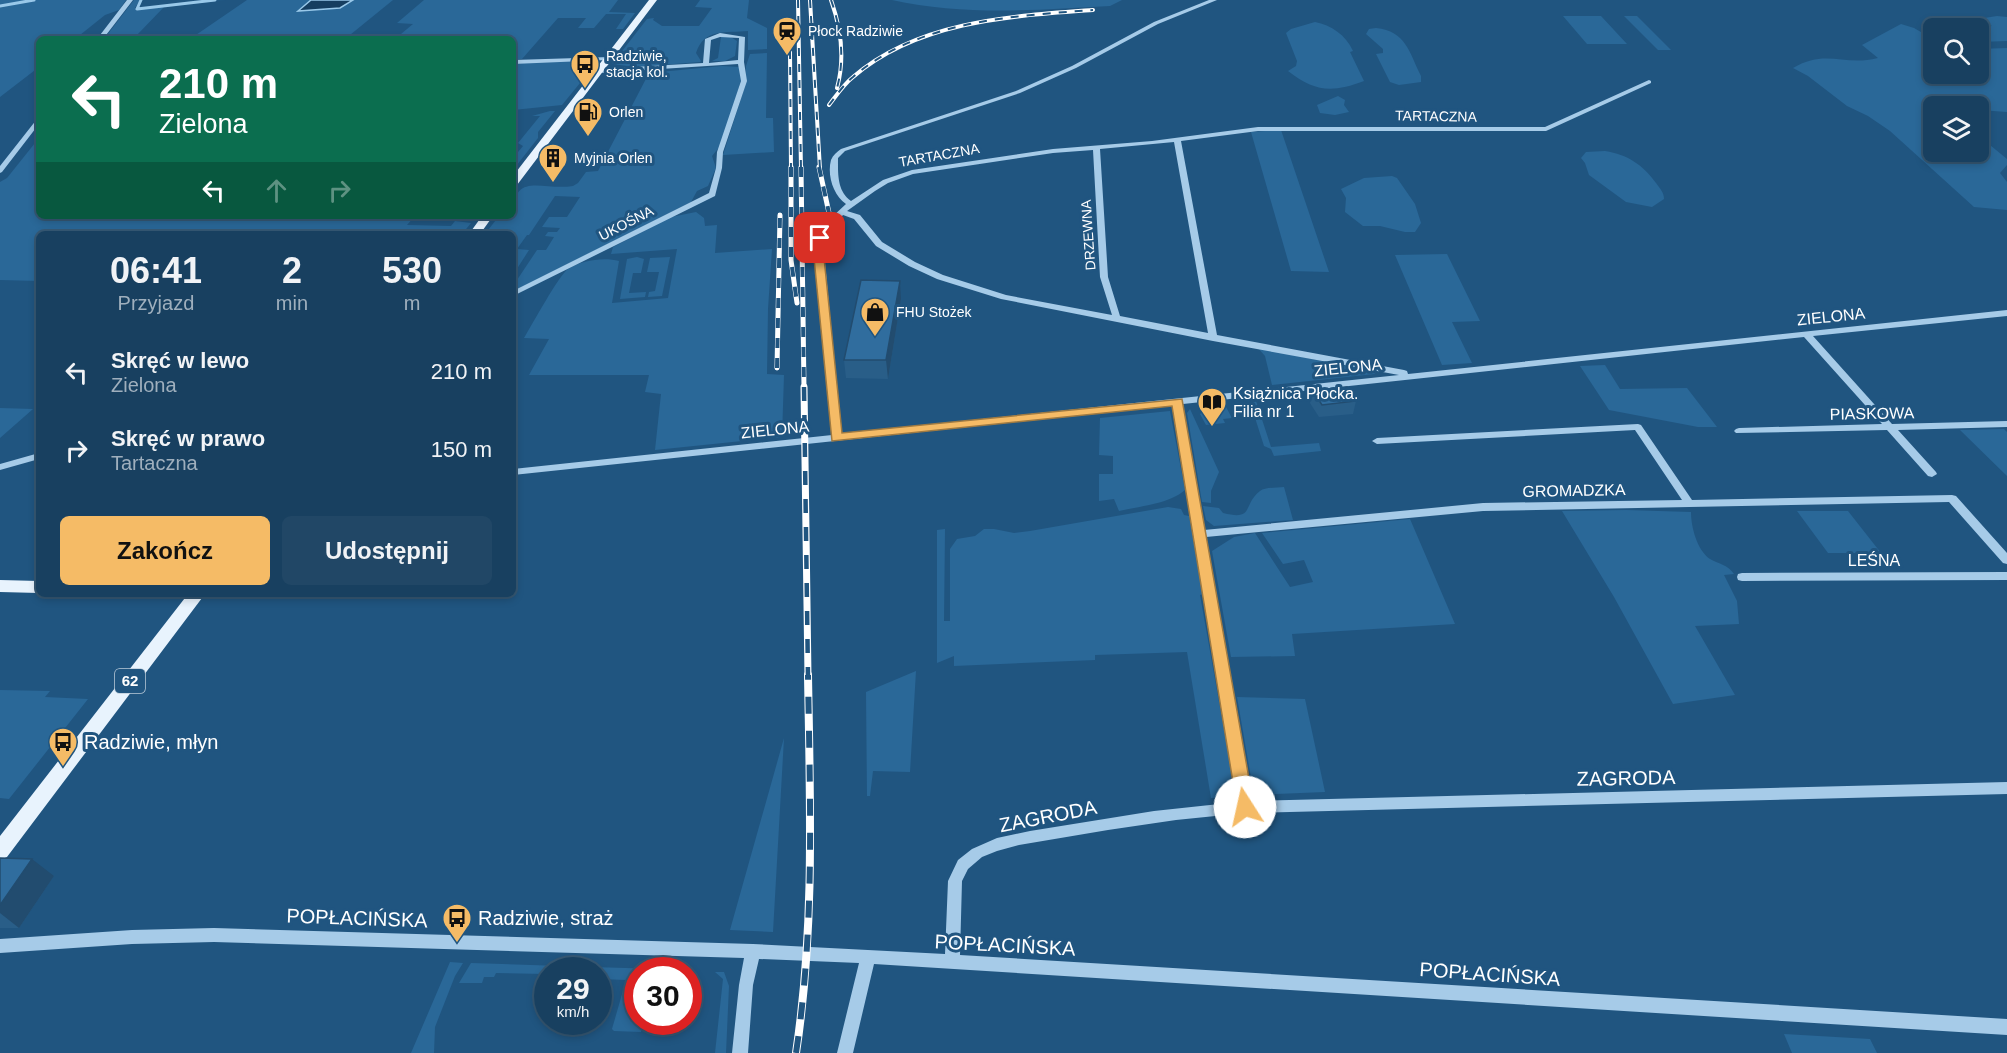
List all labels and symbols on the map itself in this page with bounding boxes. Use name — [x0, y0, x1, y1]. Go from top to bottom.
station icon: Płock Radziwie — [771, 15, 803, 57]
place label: Płock Radziwie — [808, 23, 903, 39]
bus stop icon: Radziwie, stacja kol. — [569, 48, 601, 90]
place label: Radziwie, stacja kol. — [606, 48, 668, 80]
fuel station icon: Orlen — [572, 96, 604, 138]
place label: Orlen — [609, 104, 643, 120]
street label: TARTACZNA — [1395, 107, 1478, 125]
street label: TARTACZNA — [897, 140, 981, 170]
building icon: Myjnia Orlen — [537, 142, 569, 184]
place label: Myjnia Orlen — [574, 150, 653, 166]
street label: DRZEWNA — [1078, 198, 1098, 271]
street label: UKOŚNA — [596, 201, 657, 244]
pin — [794, 212, 845, 263]
shop icon: FHU Stożek — [859, 296, 891, 338]
place label: FHU Stożek — [896, 304, 972, 320]
street label: ZIELONA — [1796, 304, 1866, 329]
street label: ZIELONA — [1313, 355, 1383, 380]
place label: Książnica Płocka. Filia nr 1 — [1233, 385, 1358, 420]
library icon: Książnica Płocka. Filia nr 1 — [1196, 386, 1228, 428]
street label: PIASKOWA — [1829, 404, 1915, 423]
street label: ZIELONA — [740, 417, 810, 442]
street label: GROMADZKA — [1522, 481, 1626, 500]
street label: LEŚNA — [1848, 551, 1901, 569]
road number: 62 — [115, 669, 145, 693]
bus stop icon: Radziwie, młyn — [47, 726, 79, 768]
place label: Radziwie, młyn — [84, 731, 218, 753]
street label: ZAGRODA — [1576, 766, 1676, 790]
position arrow — [1213, 775, 1277, 839]
street label: ZAGRODA — [997, 796, 1099, 836]
bus stop icon: Radziwie, straż — [441, 902, 473, 944]
street label: POPŁACIŃSKA — [286, 905, 429, 931]
place label: Radziwie, straż — [478, 907, 614, 929]
street label: POPŁACIŃSKA — [934, 930, 1077, 960]
speed limit sign: 30 — [624, 957, 702, 1035]
street label: POPŁACIŃSKA — [1419, 958, 1562, 990]

